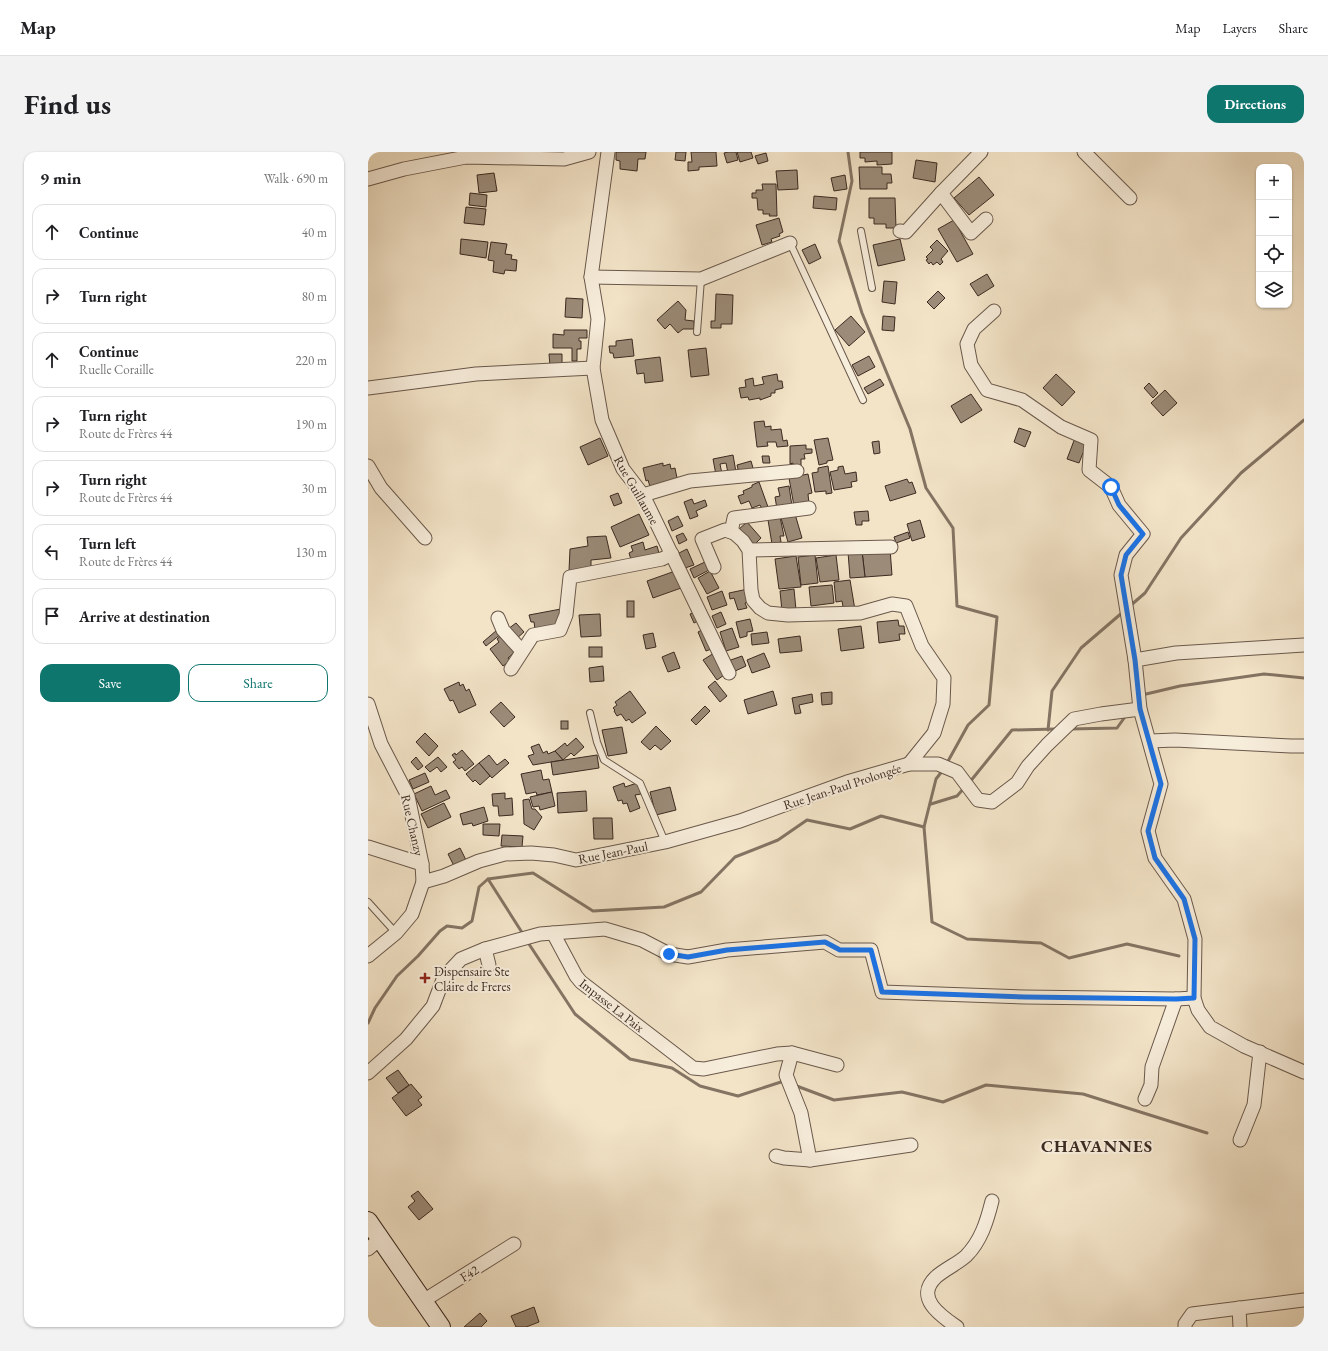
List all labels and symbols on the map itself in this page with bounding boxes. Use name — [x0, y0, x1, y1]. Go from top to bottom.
street label: Rue Guillaume — [610, 453, 663, 528]
route start — [1102, 478, 1120, 496]
street label: Rue Jean-Paul Prolongée — [781, 759, 903, 814]
street label: Rue Chanzy — [397, 793, 428, 858]
street label: Rue Jean-Paul — [577, 837, 649, 868]
route end — [660, 945, 678, 963]
place label: Dispensaire Ste Claire de Freres — [434, 963, 511, 995]
marker: Dispensaire Ste Claire de Freres — [419, 972, 431, 984]
street label: Impasse La Paix — [576, 975, 648, 1036]
district label: CHAVANNES — [1041, 1135, 1153, 1157]
street label: F42 — [457, 1261, 483, 1286]

